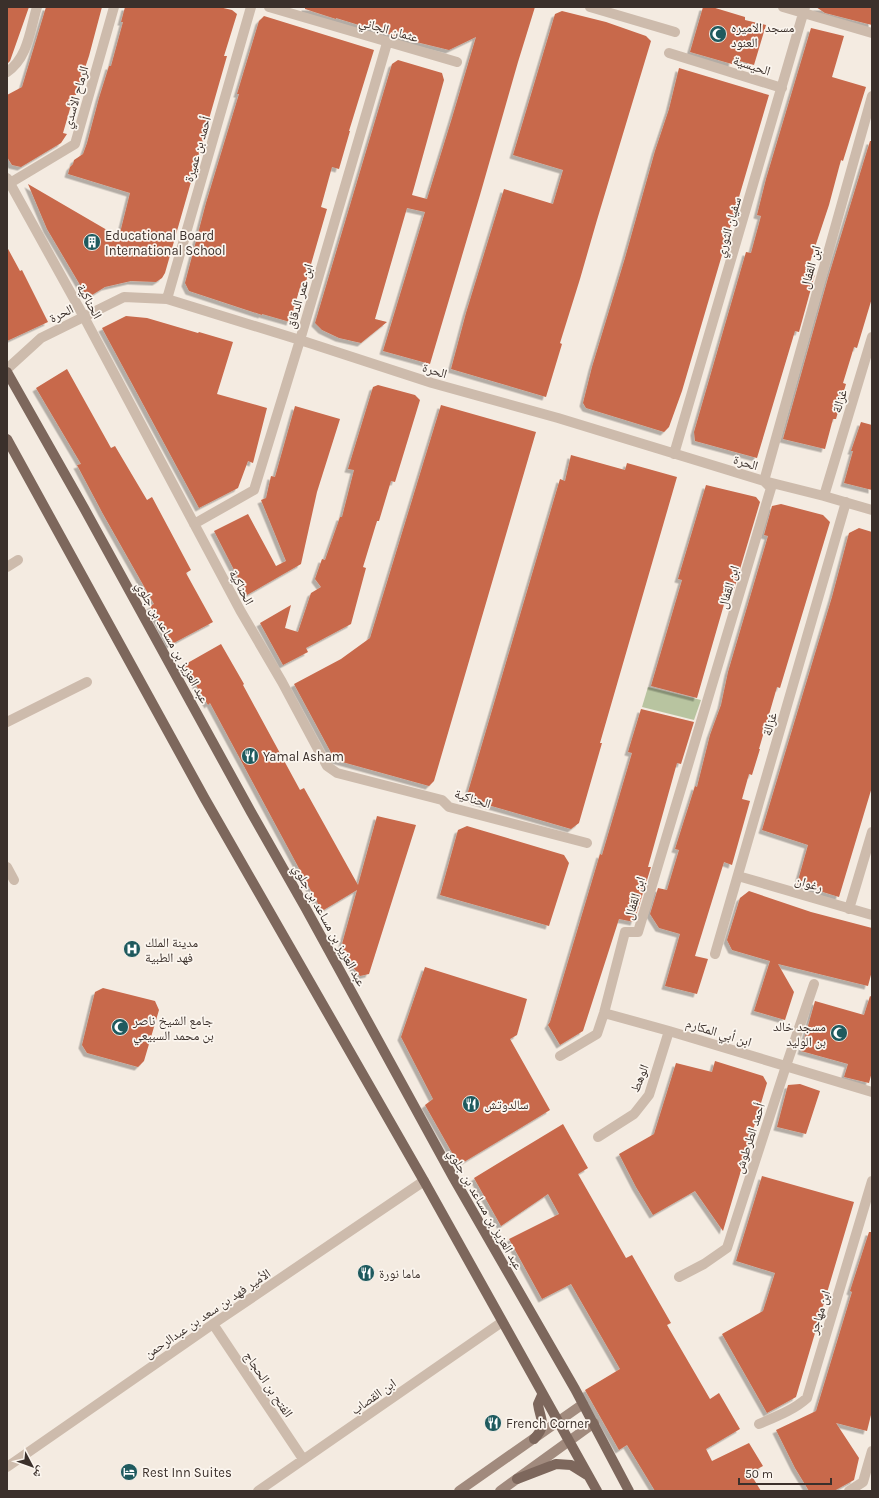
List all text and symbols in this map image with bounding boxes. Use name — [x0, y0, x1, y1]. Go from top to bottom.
street label: عثمان الجاني — [357, 14, 421, 48]
place label: مسجد الاميره العنود — [731, 20, 795, 51]
mosque icon: مسجد الاميره العنود — [708, 24, 728, 44]
street label: الحيسية — [731, 52, 772, 79]
street label: الرماح الأسدي — [59, 64, 95, 131]
street label: أحمد بن عميرة — [181, 115, 215, 184]
street label: سفيان الثوري — [713, 195, 747, 260]
place label: Educational Board International School — [105, 228, 226, 258]
building icon: Educational Board International School — [82, 232, 102, 252]
street label: ابن القفال — [797, 244, 825, 291]
street label: ابن عمر الدقاق — [283, 262, 317, 331]
street label: الحناكية — [74, 281, 105, 321]
street label: الحرة — [47, 301, 76, 327]
street label: الحرة — [420, 360, 449, 382]
street label: غزالة — [829, 387, 851, 415]
street label: الحرة — [731, 452, 760, 474]
street label: ابن القفال — [715, 564, 743, 611]
street label: الحناكية — [226, 567, 257, 607]
street label: عبد العزيز بن مساعد بن جلوي — [130, 579, 212, 708]
street label: غزالة — [759, 710, 781, 738]
restaurant icon: Yamal Asham — [240, 746, 260, 766]
place label: Yamal Asham — [263, 749, 344, 764]
street label: الحناكية — [453, 786, 493, 812]
street label: عبد العزيز بن مساعد بن جلوي — [287, 862, 369, 991]
street label: رغوان — [793, 872, 825, 896]
street label: ابن القفال — [621, 875, 649, 922]
place label: مدينة الملك فهد الطبية — [145, 935, 198, 965]
hospital icon: مدينة الملك فهد الطبية — [122, 939, 142, 959]
place label: جامع الشيخ ناصر بن محمد السبيعي — [132, 1013, 214, 1046]
street label: ابن أبي المكارم — [683, 1015, 754, 1053]
mosque icon: جامع الشيخ ناصر بن محمد السبيعي — [110, 1017, 130, 1037]
place label: مسجد خالد بن الوليد — [773, 1019, 826, 1050]
mosque icon: مسجد خالد بن الوليد — [829, 1023, 849, 1043]
street label: الوهط — [627, 1062, 653, 1095]
restaurant icon: سالدوتش — [461, 1094, 481, 1114]
place label: سالدوتش — [484, 1097, 529, 1113]
street label: أحمد الطرطوش — [731, 1101, 769, 1176]
street label: عبد العزيز بن مساعد بن جلوي — [442, 1146, 526, 1274]
restaurant icon: ماما نورة — [356, 1263, 376, 1283]
street label: الأمير فهد بن سعد بن عبدالرحمن — [141, 1266, 274, 1362]
place label: ماما نورة — [379, 1266, 421, 1282]
street label: ابن مهاجر — [805, 1288, 834, 1337]
street label: الفتح بن الحجاج — [239, 1348, 296, 1421]
street label: ابن القصاب — [348, 1375, 399, 1418]
restaurant icon: French Corner — [483, 1413, 503, 1433]
place label: French Corner — [506, 1416, 589, 1431]
north arrow — [12, 1446, 52, 1486]
scale bar — [739, 1460, 831, 1486]
hotel icon: Rest Inn Suites — [119, 1462, 139, 1482]
text: ش — [29, 1463, 48, 1481]
place label: Rest Inn Suites — [142, 1465, 232, 1480]
text: 50 m — [745, 1467, 773, 1481]

